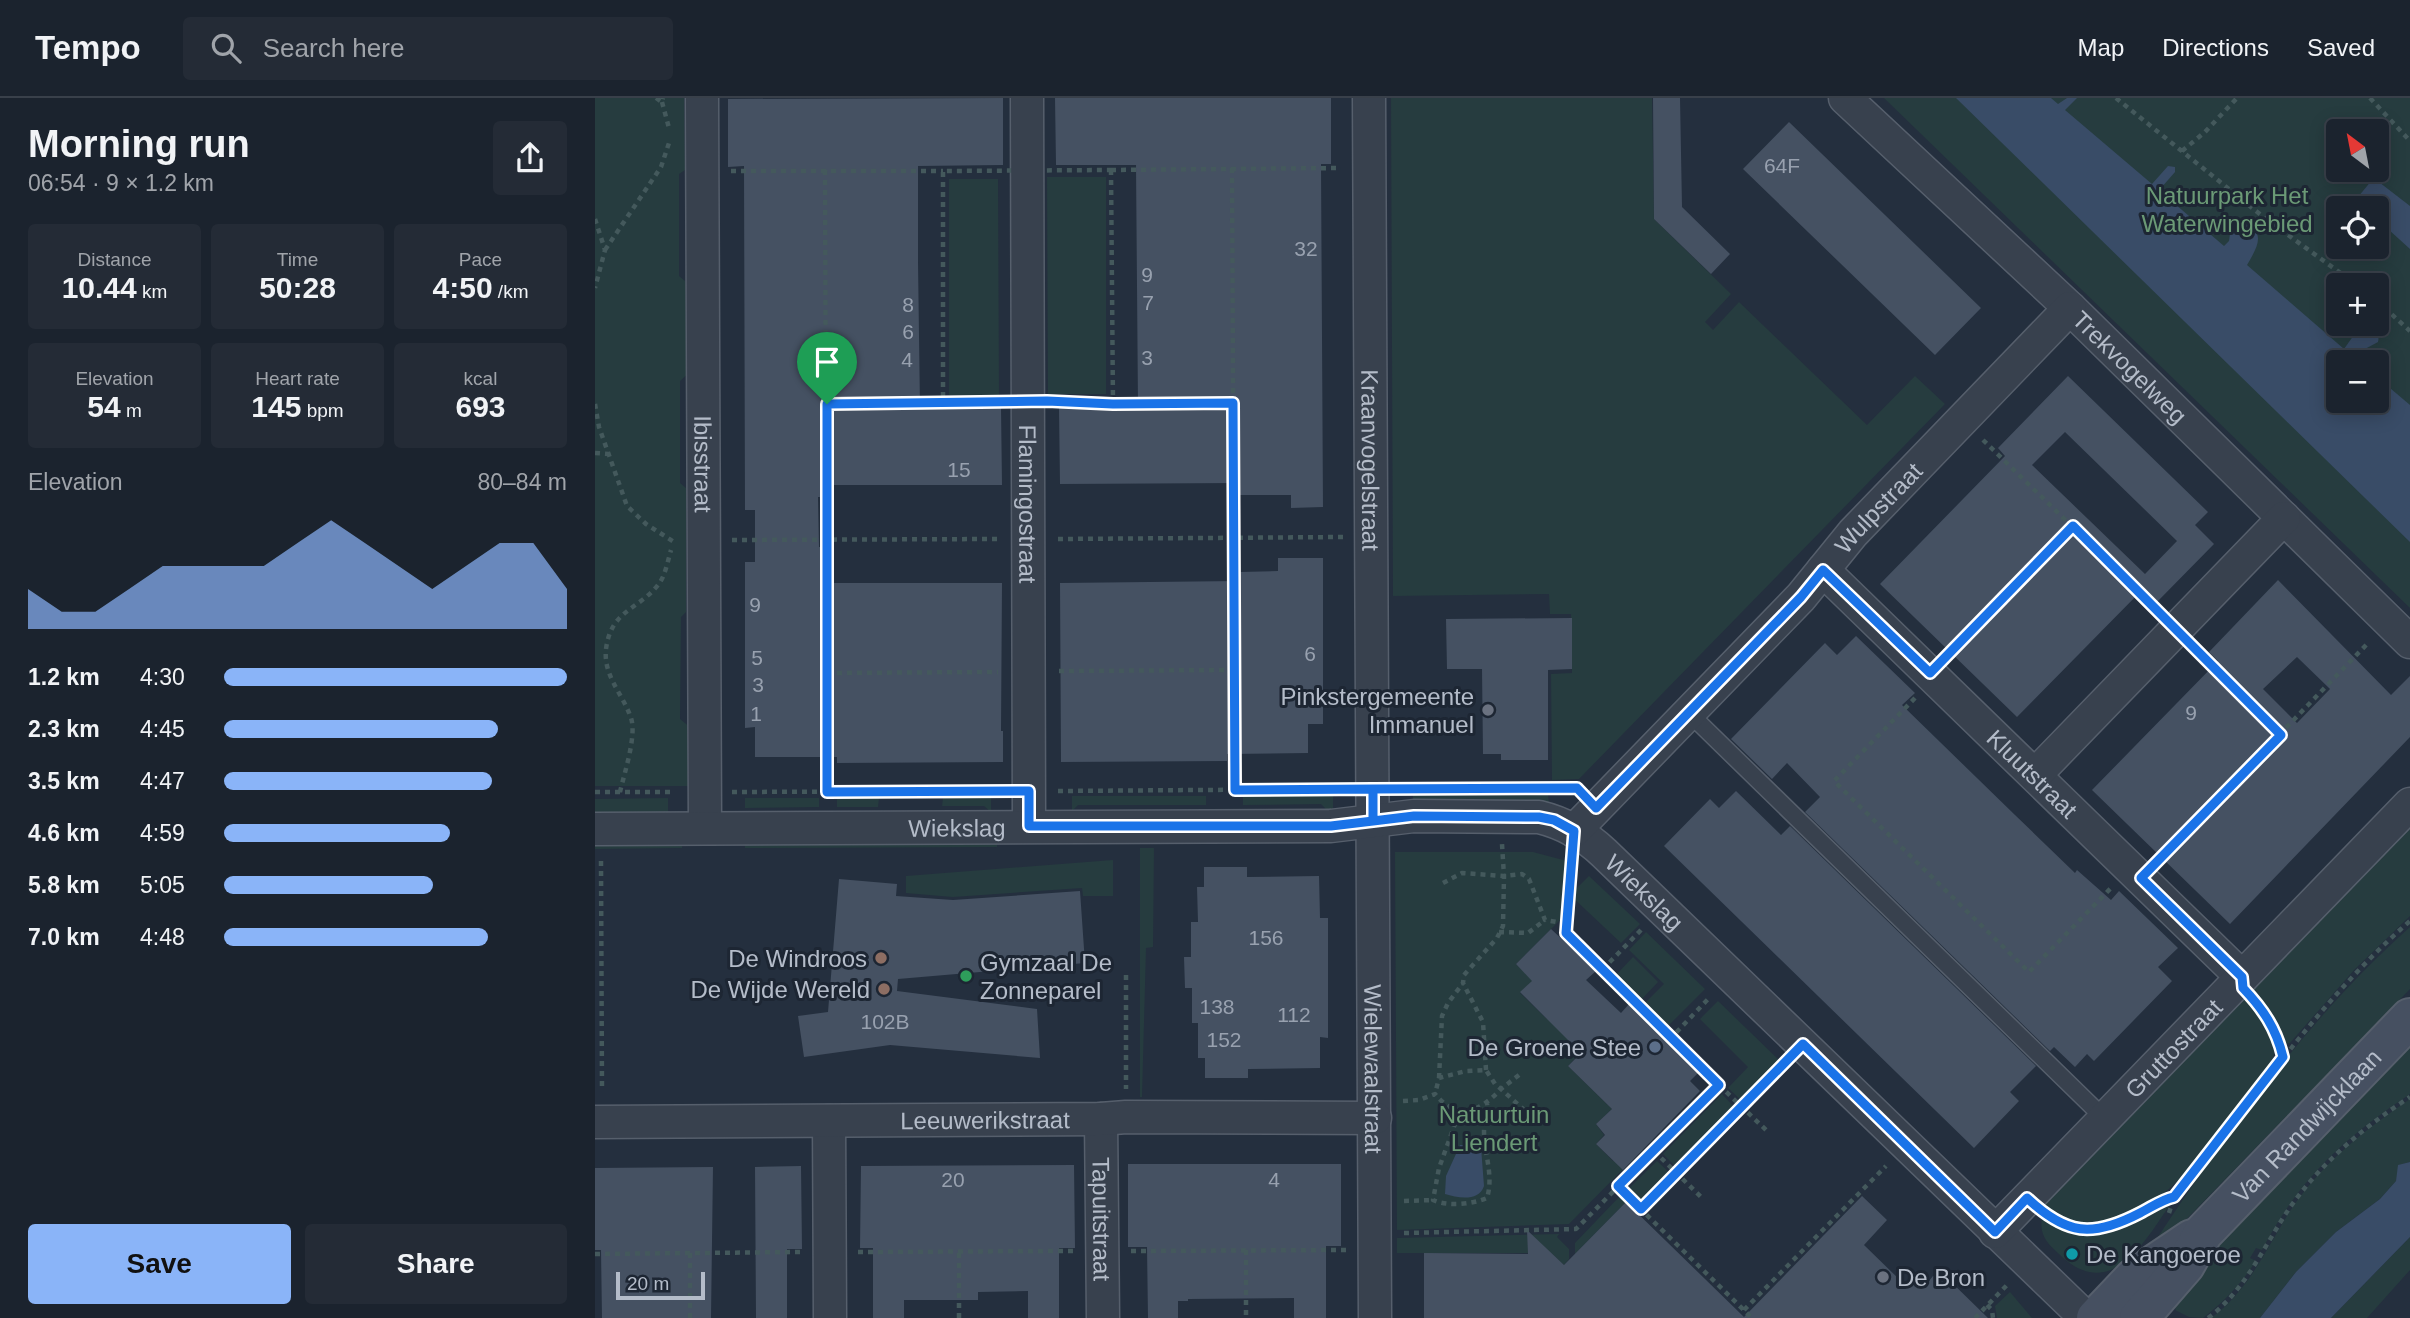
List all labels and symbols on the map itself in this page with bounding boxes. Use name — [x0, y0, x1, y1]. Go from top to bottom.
north arrow — [2326, 119, 2389, 182]
house number: 64F — [1764, 154, 1800, 177]
park label: Natuurpark Het Waterwingebied — [2141, 182, 2313, 237]
house number: 32 — [1294, 237, 1318, 260]
house number: 9 — [1141, 263, 1153, 286]
house number: 7 — [1142, 291, 1154, 314]
house number: 8 — [902, 293, 914, 316]
street label: Trekvogelweg — [2068, 305, 2193, 429]
house number: 6 — [902, 320, 914, 343]
pin — [797, 332, 857, 404]
house number: 3 — [1141, 346, 1153, 369]
house number: 4 — [901, 348, 913, 371]
street label: Kraanvogelstraat — [1357, 369, 1385, 551]
street label: Ibisstraat — [690, 415, 717, 513]
street label: Flamingostraat — [1014, 425, 1042, 584]
street label: Wulpstraat — [1829, 457, 1927, 558]
house number: 15 — [947, 458, 971, 481]
house number: 9 — [749, 593, 761, 616]
house number: 6 — [1304, 642, 1316, 665]
house number: 5 — [751, 646, 763, 669]
house number: 3 — [752, 673, 764, 696]
place label: Pinkstergemeente Immanuel — [1281, 683, 1474, 738]
house number: 9 — [2185, 701, 2197, 724]
house number: 1 — [750, 702, 762, 725]
marker: Pinkstergemeente Immanuel — [1480, 702, 1496, 718]
street label: Kluutstraat — [1982, 724, 2083, 823]
street label: Wiekslag — [908, 814, 1006, 841]
street label: Wiekslag — [1600, 849, 1689, 936]
house number: 156 — [1248, 926, 1284, 949]
place label: De Windroos — [728, 945, 867, 972]
place label: Gymzaal De Zonneparel — [980, 949, 1112, 1004]
marker: De Windroos — [873, 950, 889, 966]
marker: Gymzaal De Zonneparel — [958, 968, 974, 984]
place label: De Wijde Wereld — [690, 976, 870, 1003]
marker: De Wijde Wereld — [876, 981, 892, 997]
street label: Wielewaalstraat — [1360, 984, 1388, 1154]
street label: Gruttostraat — [2119, 993, 2227, 1103]
house number: 138 — [1199, 995, 1235, 1018]
house number: 112 — [1277, 1003, 1311, 1026]
house number: 102B — [860, 1010, 910, 1033]
house number: 152 — [1206, 1028, 1242, 1051]
place label: De Groene Stee — [1468, 1034, 1641, 1061]
marker: De Groene Stee — [1647, 1039, 1663, 1055]
street label: Van Randwijcklaan — [2226, 1043, 2386, 1208]
park label: Natuurtuin Liendert — [1439, 1101, 1549, 1156]
street label: Leeuwerikstraat — [900, 1106, 1070, 1134]
street label: Tapuitstraat — [1088, 1157, 1116, 1282]
house number: 20 — [941, 1168, 965, 1191]
house number: 4 — [1268, 1168, 1280, 1191]
place label: De Kangoeroe — [2086, 1241, 2241, 1268]
marker: De Kangoeroe — [2064, 1246, 2080, 1262]
place label: De Bron — [1897, 1264, 1985, 1291]
scale bar — [616, 1269, 705, 1301]
marker: De Bron — [1875, 1269, 1891, 1285]

